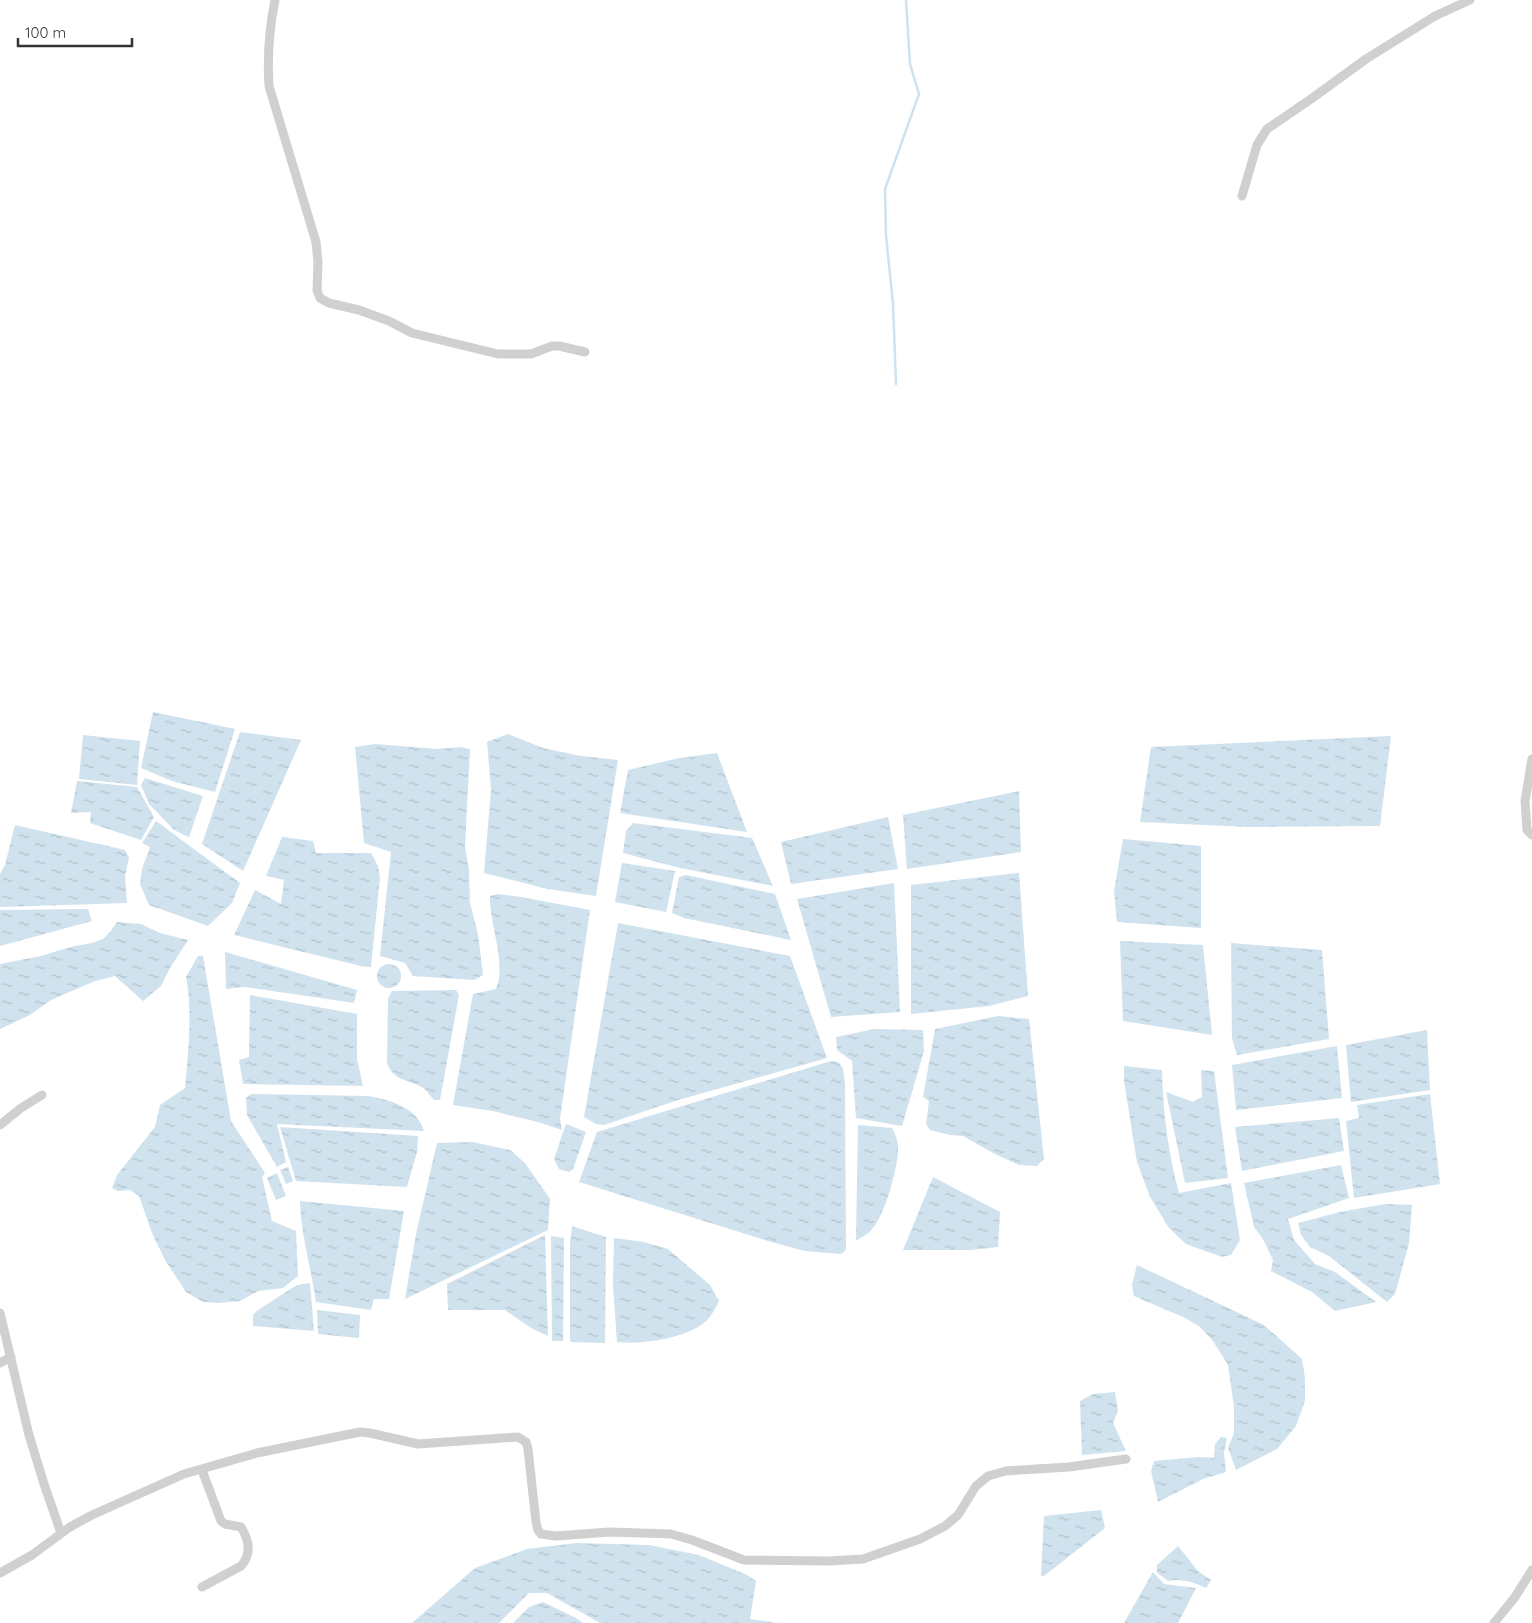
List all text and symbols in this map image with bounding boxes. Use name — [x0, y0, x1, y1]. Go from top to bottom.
scale bar — [18, 15, 131, 47]
text: 100 m — [25, 23, 66, 42]

